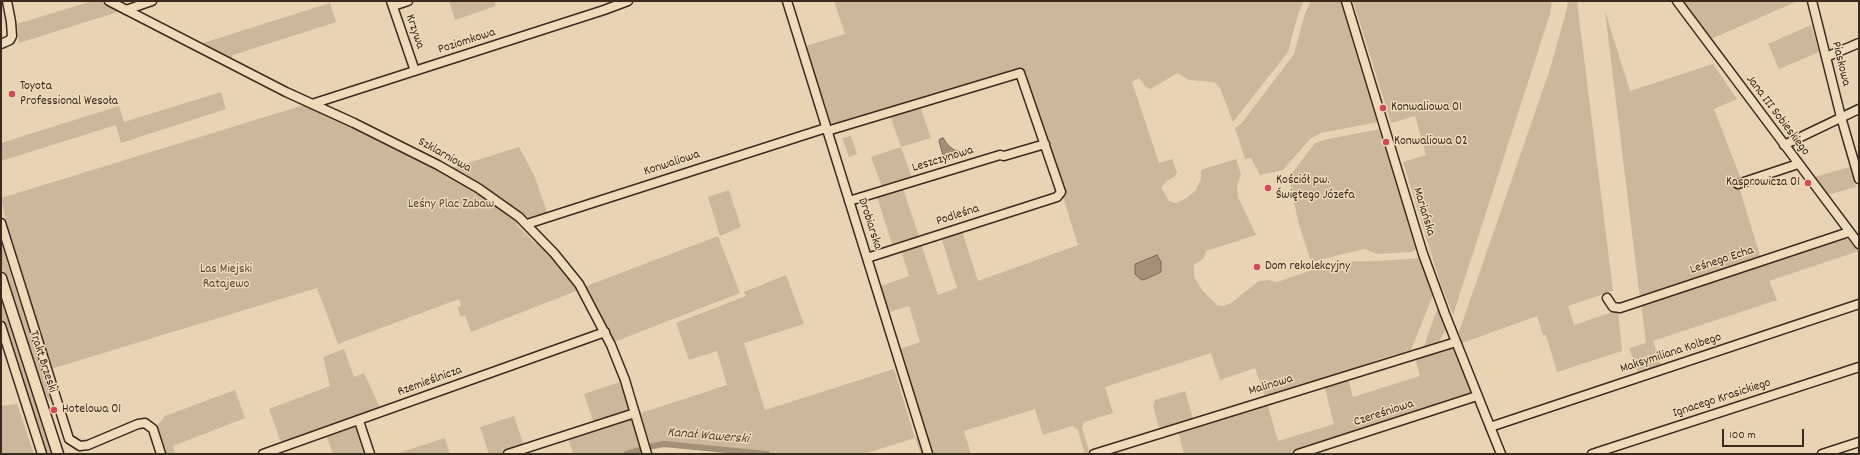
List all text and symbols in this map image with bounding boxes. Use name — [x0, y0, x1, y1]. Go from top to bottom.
street label: Krzywa — [401, 13, 427, 51]
street label: Poziomkowa — [436, 25, 498, 59]
street label: Piaskowa — [1827, 40, 1853, 88]
street label: Jana III Sobieskiego — [1742, 73, 1812, 159]
place label: Toyota Professional Wesoła — [20, 79, 118, 110]
marker: Toyota Professional Wesoła — [7, 89, 17, 99]
place label: Konwaliowa 01 — [1391, 100, 1462, 116]
marker: Konwaliowa 01 — [1378, 103, 1388, 113]
place label: Konwaliowa 02 — [1394, 134, 1468, 150]
street label: Szklarniowa — [415, 135, 473, 177]
marker: Konwaliowa 02 — [1381, 137, 1391, 147]
street label: Leszczynowa — [911, 143, 975, 177]
street label: Konwaliowa — [642, 148, 702, 180]
place label: Kościół pw. Świętego Józefa — [1276, 173, 1355, 204]
place label: Kasprowicza 01 — [1726, 175, 1800, 191]
marker: Kasprowicza 01 — [1803, 178, 1813, 188]
marker: Kościół pw. Świętego Józefa — [1263, 183, 1273, 193]
street label: Mariańska — [1408, 186, 1438, 238]
street label: Drobiarska — [853, 196, 885, 252]
park label: Leśny Plac Zabaw — [408, 197, 494, 213]
street label: Podleśna — [935, 202, 981, 230]
street label: Leśnego Echa — [1688, 243, 1756, 279]
place label: Dom rekolekcyjny — [1265, 259, 1350, 275]
park label: Las Miejski Ratajewo — [200, 262, 252, 293]
marker: Dom rekolekcyjny — [1252, 262, 1262, 272]
street label: Trakt Brzeski — [25, 329, 59, 395]
street label: Maksymiliana Kolbego — [1618, 330, 1724, 378]
street label: Rzemieślnicza — [396, 363, 464, 401]
street label: Malinowa — [1247, 372, 1295, 400]
street label: Ignacego Krasickiego — [1671, 376, 1773, 422]
street label: Czereśniowa — [1352, 397, 1416, 431]
place label: Hotelowa 01 — [62, 402, 121, 418]
marker: Hotelowa 01 — [49, 405, 59, 415]
scale bar — [1724, 421, 1806, 447]
water label: Kanał Wawerski — [666, 425, 750, 449]
text: 100 m — [1729, 427, 1756, 444]

